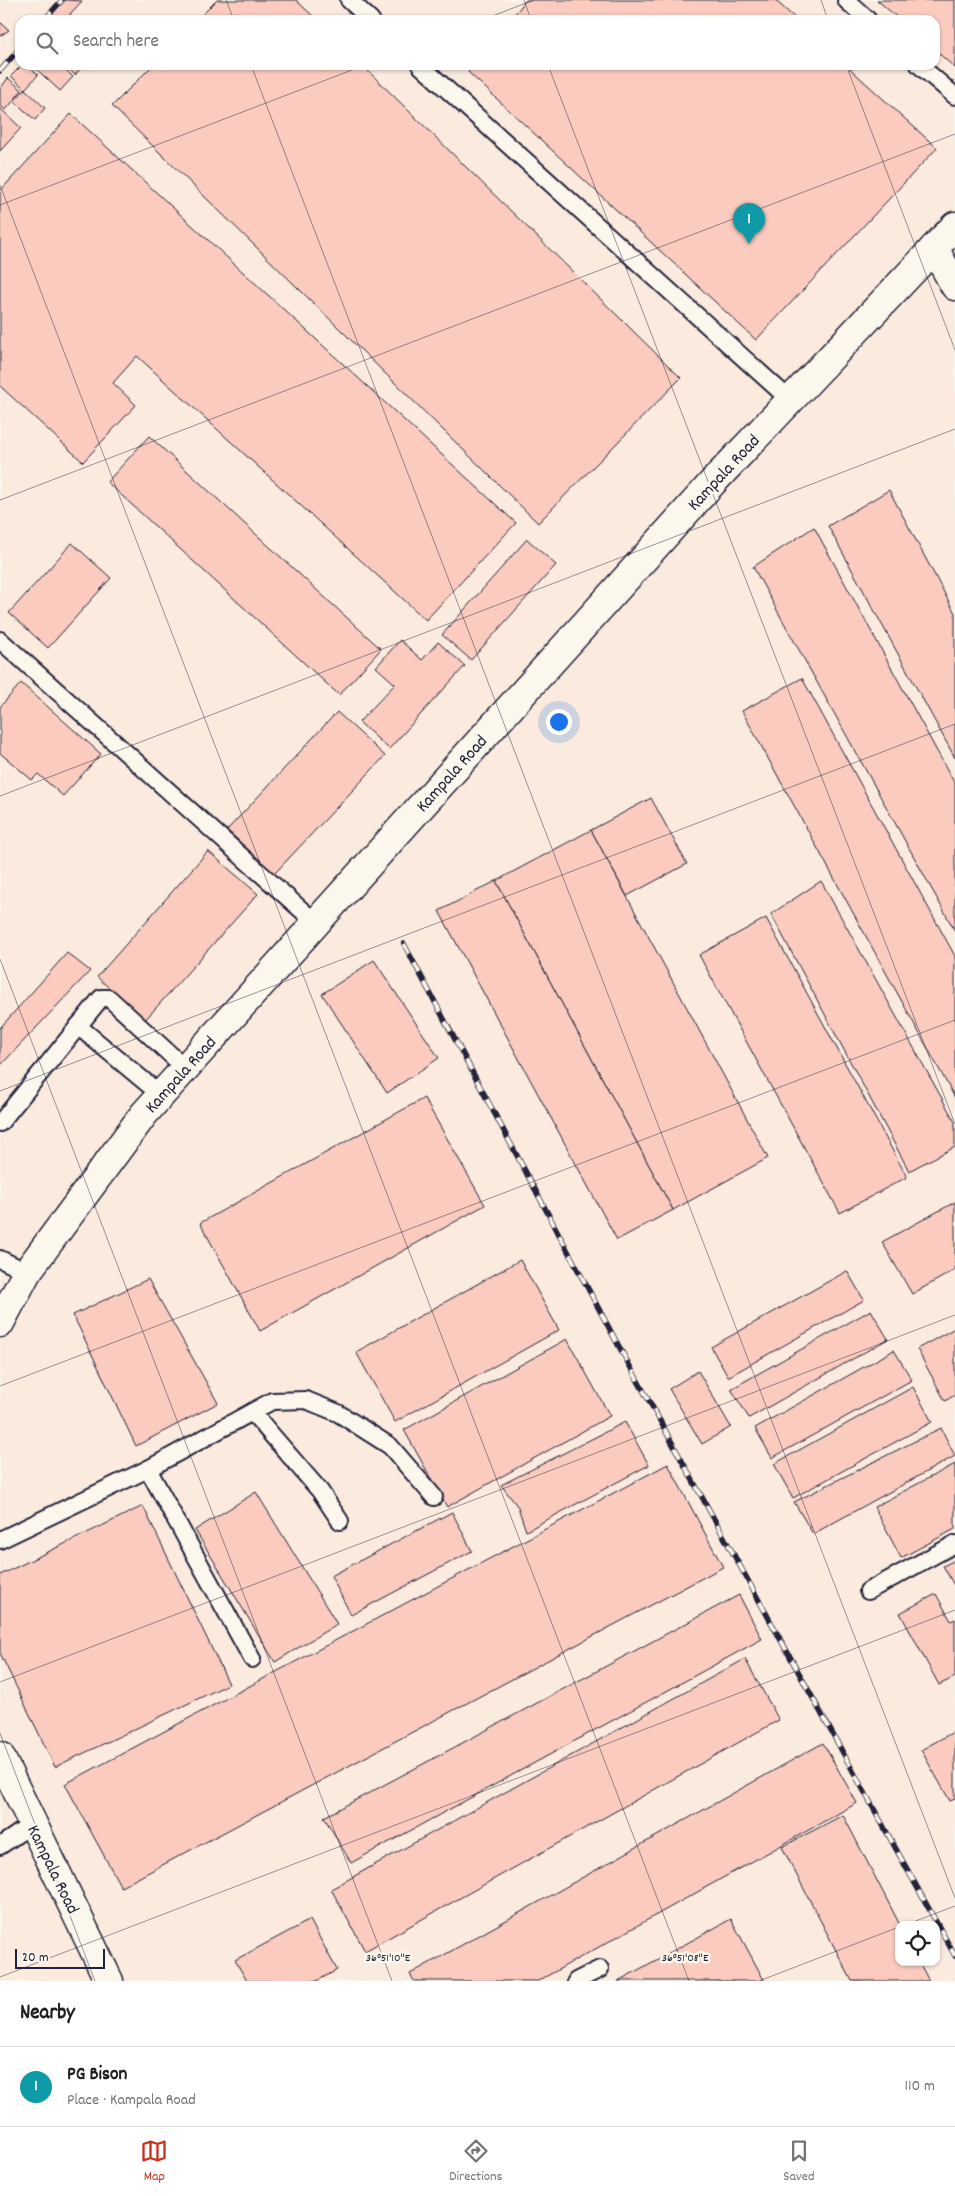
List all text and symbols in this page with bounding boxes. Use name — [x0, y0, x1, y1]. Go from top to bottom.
search box — [15, 15, 940, 70]
icon: search — [33, 29, 61, 57]
text: Search here — [73, 29, 159, 56]
pin: 1 — [733, 203, 765, 244]
street label: Kampala Road — [683, 430, 767, 517]
your location — [546, 709, 572, 735]
street label: Kampala Road — [411, 730, 494, 819]
street label: Kampala Road — [140, 1031, 223, 1120]
street label: Kampala Road — [19, 1821, 84, 1919]
map controls — [895, 1921, 940, 1966]
button: locate — [895, 1921, 940, 1966]
scale bar — [15, 1946, 105, 1969]
text: 20 m — [22, 1948, 49, 1968]
text: 36°51'10"E — [366, 1950, 411, 1967]
text: 36°51'08"E — [662, 1950, 709, 1967]
text: Nearby — [20, 1999, 75, 2029]
text: PG Bison — [67, 2062, 127, 2089]
text: 1 — [34, 2075, 38, 2098]
text: 110 m — [905, 2075, 935, 2098]
text: Place · Kampala Road — [67, 2089, 196, 2112]
tab: Map — [140, 2137, 168, 2187]
tab: Directions — [449, 2137, 502, 2187]
tab: Saved — [783, 2137, 815, 2187]

